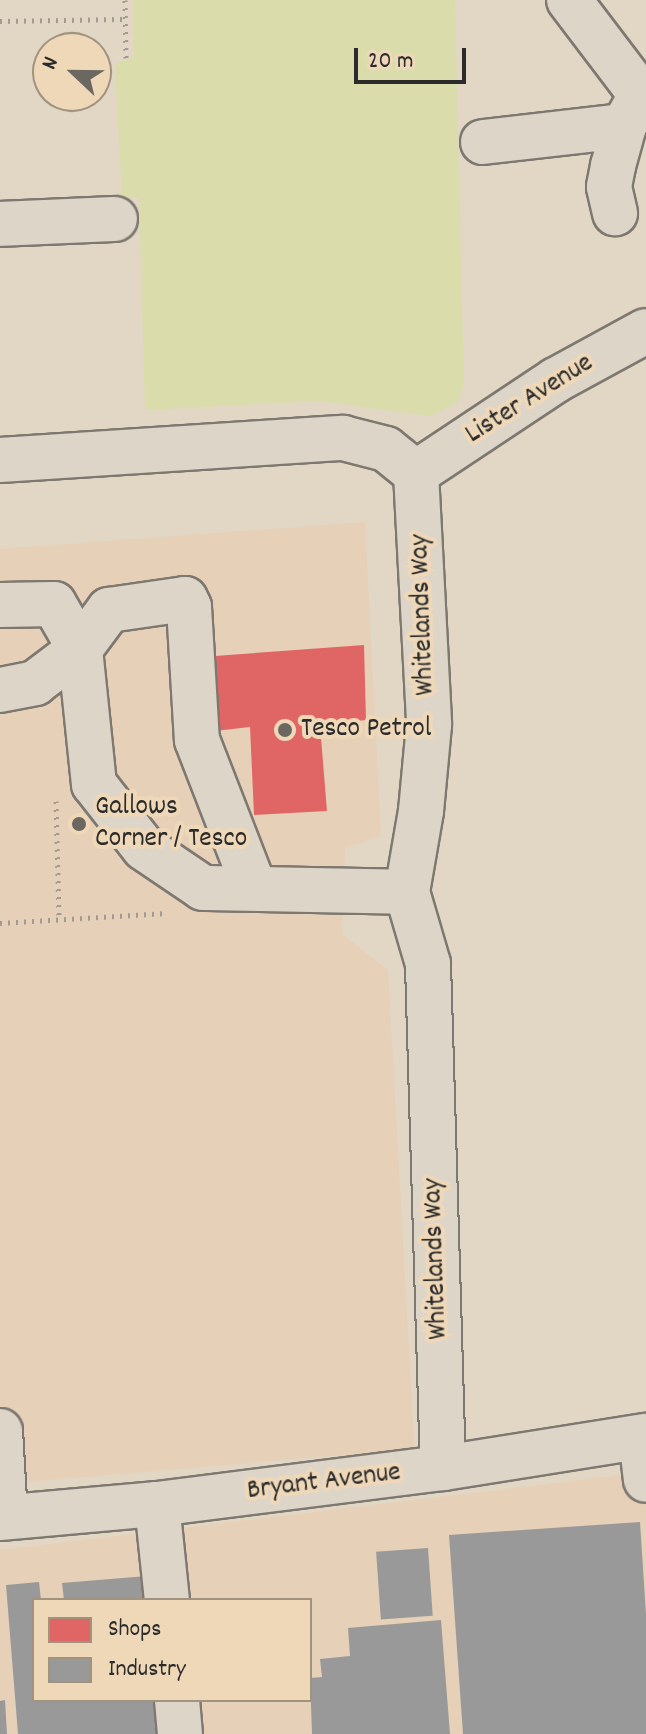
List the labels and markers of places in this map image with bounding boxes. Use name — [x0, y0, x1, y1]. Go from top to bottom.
place label: Tesco Petrol — [301, 713, 431, 747]
marker: Tesco Petrol — [276, 721, 294, 739]
place label: Gallows Corner / Tesco — [95, 791, 247, 857]
marker: Gallows Corner / Tesco — [70, 815, 88, 833]

